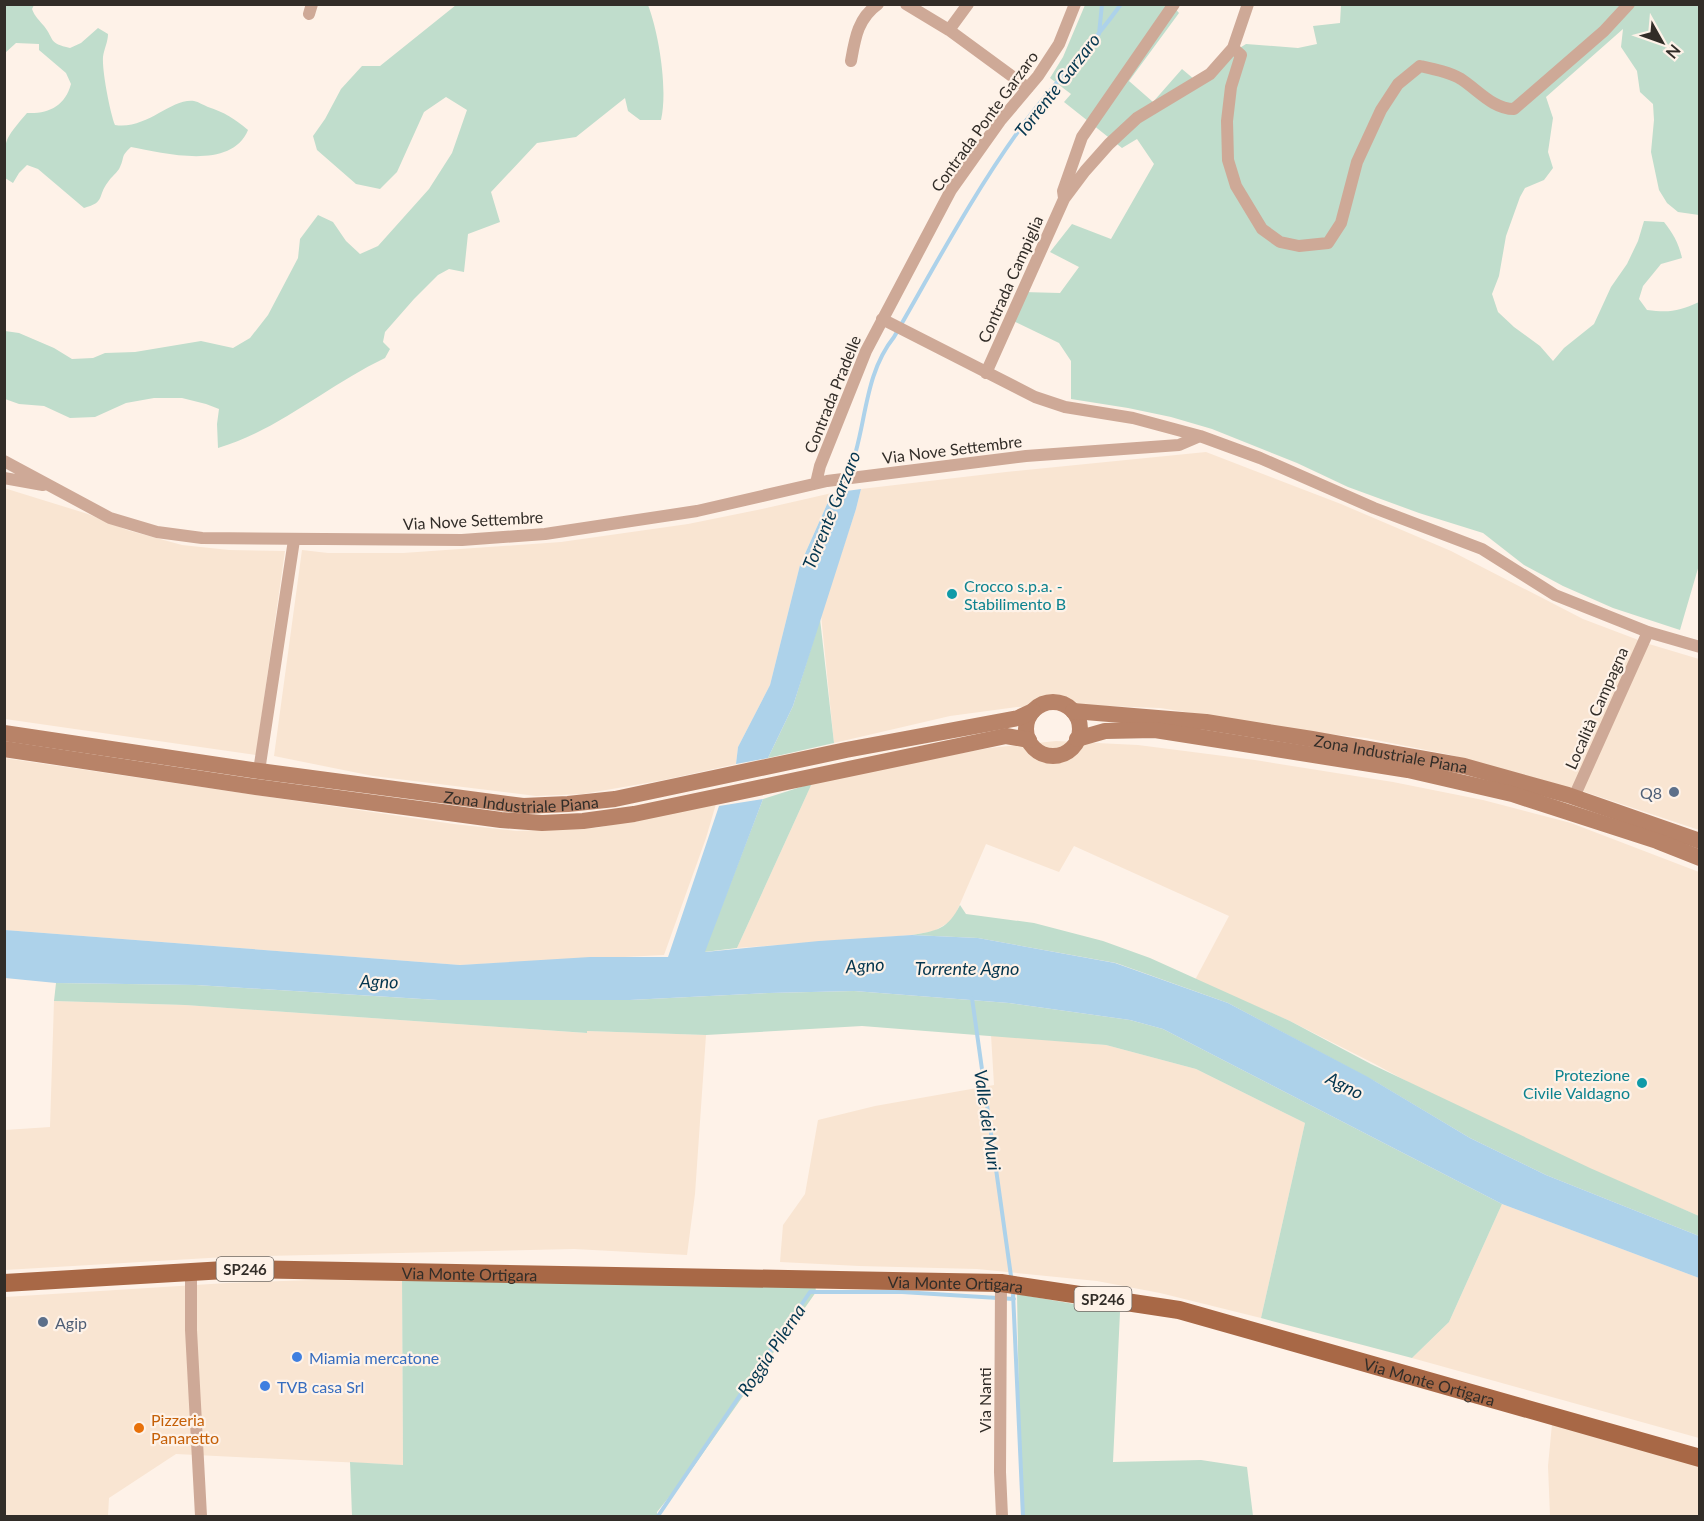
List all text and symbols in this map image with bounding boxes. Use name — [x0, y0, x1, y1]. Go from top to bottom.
north arrow — [1632, 12, 1692, 72]
water label: Torrente Garzaro — [1010, 29, 1104, 141]
text: N — [1663, 41, 1685, 63]
street label: Contrada Ponte Garzaro — [927, 47, 1041, 195]
street label: Contrada Campiglia — [973, 212, 1047, 346]
street label: Contrada Pradelle — [800, 332, 864, 456]
street label: Via Nove Settembre — [881, 431, 1023, 467]
water label: Torrente Garzaro — [797, 448, 865, 572]
street label: Via Nove Settembre — [402, 507, 544, 533]
place label: Crocco s.p.a. - Stabilimento B — [964, 576, 1066, 613]
marker: Crocco s.p.a. - Stabilimento B — [945, 587, 959, 601]
street label: Località Campagna — [1561, 644, 1631, 772]
street label: Zona Industriale Piana — [1313, 730, 1469, 776]
place label: Q8 — [1640, 783, 1662, 802]
marker: Q8 — [1667, 785, 1681, 799]
street label: Zona Industriale Piana — [443, 786, 599, 816]
water label: Agno — [844, 953, 885, 977]
water label: Torrente Agno — [915, 957, 1019, 979]
water label: Agno — [358, 970, 399, 992]
place label: Protezione Civile Valdagno — [1523, 1065, 1630, 1102]
water label: Agno — [1322, 1066, 1367, 1104]
water label: Valle dei Muri — [970, 1068, 1006, 1172]
marker: Protezione Civile Valdagno — [1635, 1076, 1649, 1090]
road number: SP246 — [216, 1257, 274, 1281]
street label: Via Monte Ortigara — [401, 1262, 538, 1284]
street label: Via Monte Ortigara — [887, 1271, 1025, 1296]
road number: SP246 — [1074, 1287, 1132, 1311]
water label: Roggia Pilerna — [732, 1300, 810, 1400]
place label: Agip — [55, 1313, 87, 1332]
marker: Agip — [36, 1315, 50, 1329]
place label: Miamia mercatone — [309, 1348, 439, 1367]
marker: Miamia mercatone — [290, 1350, 304, 1364]
street label: Via Monte Ortigara — [1362, 1353, 1497, 1409]
street label: Via Nanti — [975, 1367, 994, 1433]
place label: TVB casa Srl — [277, 1377, 364, 1396]
marker: TVB casa Srl — [258, 1379, 272, 1393]
place label: Pizzeria Panaretto — [151, 1410, 219, 1447]
marker: Pizzeria Panaretto — [132, 1421, 146, 1435]

